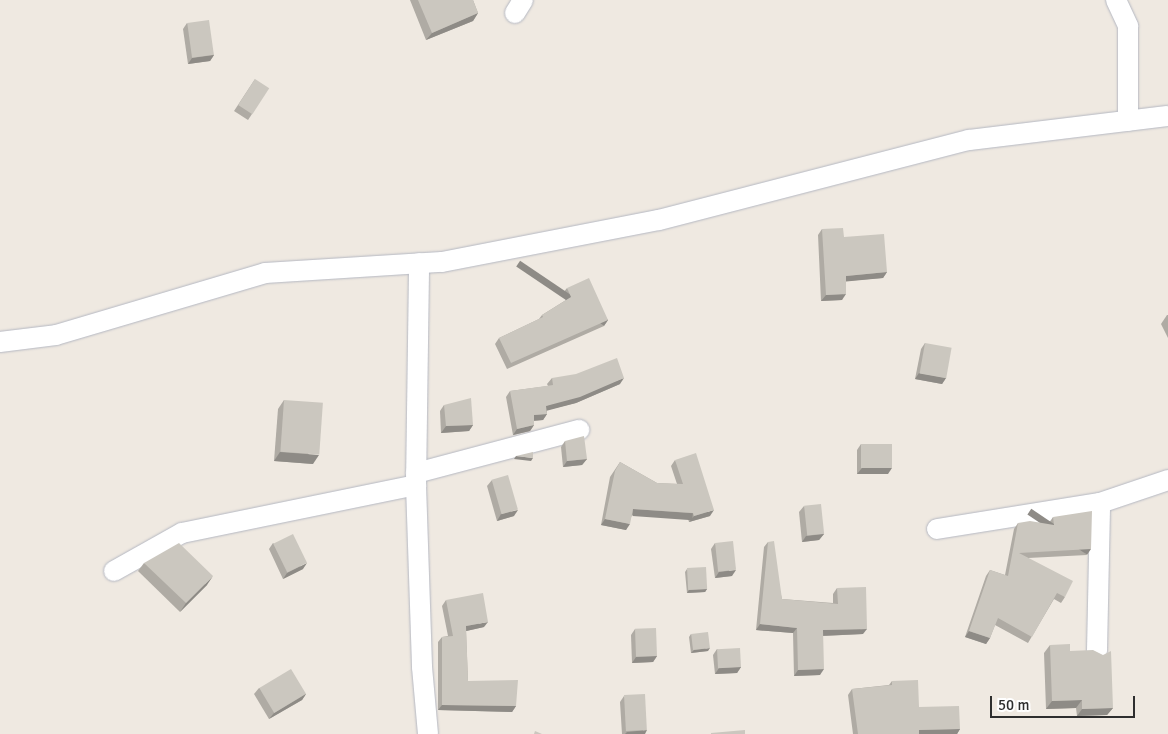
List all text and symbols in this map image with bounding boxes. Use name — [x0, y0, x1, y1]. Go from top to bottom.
scale bar — [993, 686, 1138, 718]
text: 50 m — [998, 696, 1029, 714]

